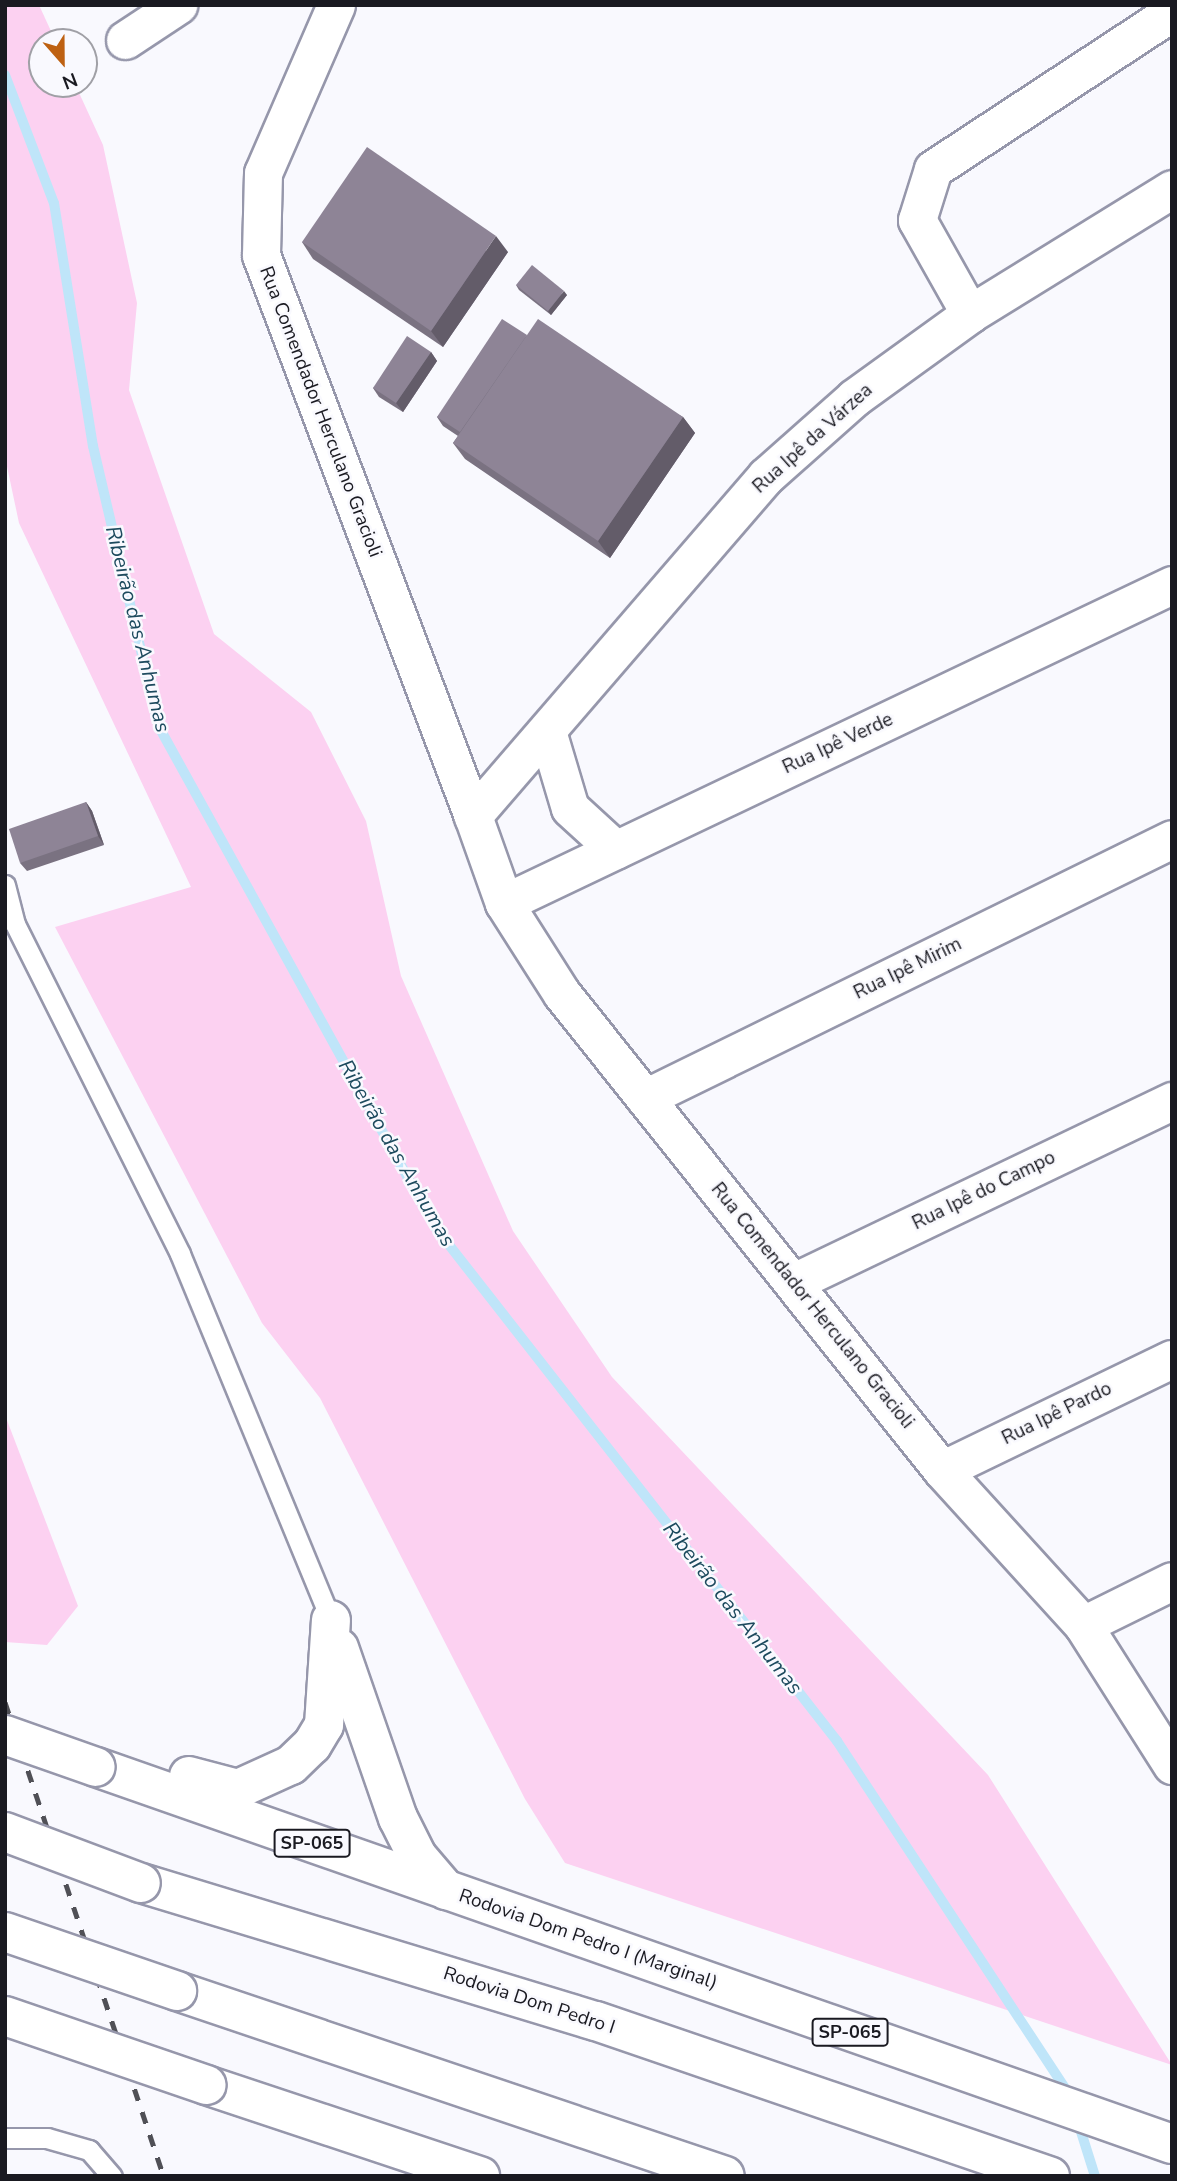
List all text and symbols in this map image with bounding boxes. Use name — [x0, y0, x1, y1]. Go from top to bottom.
north arrow — [28, 28, 98, 98]
text: N — [59, 66, 81, 95]
street label: Rua Comendador Herculano Gracioli — [254, 263, 386, 561]
street label: Rua Ipê da Várzea — [749, 379, 877, 499]
water label: Ribeirão das Anhumas — [100, 523, 176, 735]
street label: Rua Ipê Verde — [779, 708, 897, 780]
street label: Rua Ipê Mirim — [850, 933, 966, 1005]
water label: Ribeirão das Anhumas — [333, 1055, 461, 1251]
street label: Rua Ipê do Campo — [909, 1147, 1059, 1235]
street label: Rua Comendador Herculano Gracioli — [706, 1179, 918, 1433]
street label: Rua Ipê Pardo — [998, 1378, 1116, 1450]
water label: Ribeirão das Anhumas — [658, 1517, 808, 1699]
road number: SP-065 — [274, 1828, 350, 1857]
street label: Rodovia Dom Pedro I (Marginal) — [456, 1885, 720, 1995]
street label: Rodovia Dom Pedro I — [440, 1962, 618, 2040]
road number: SP-065 — [812, 2018, 888, 2046]

